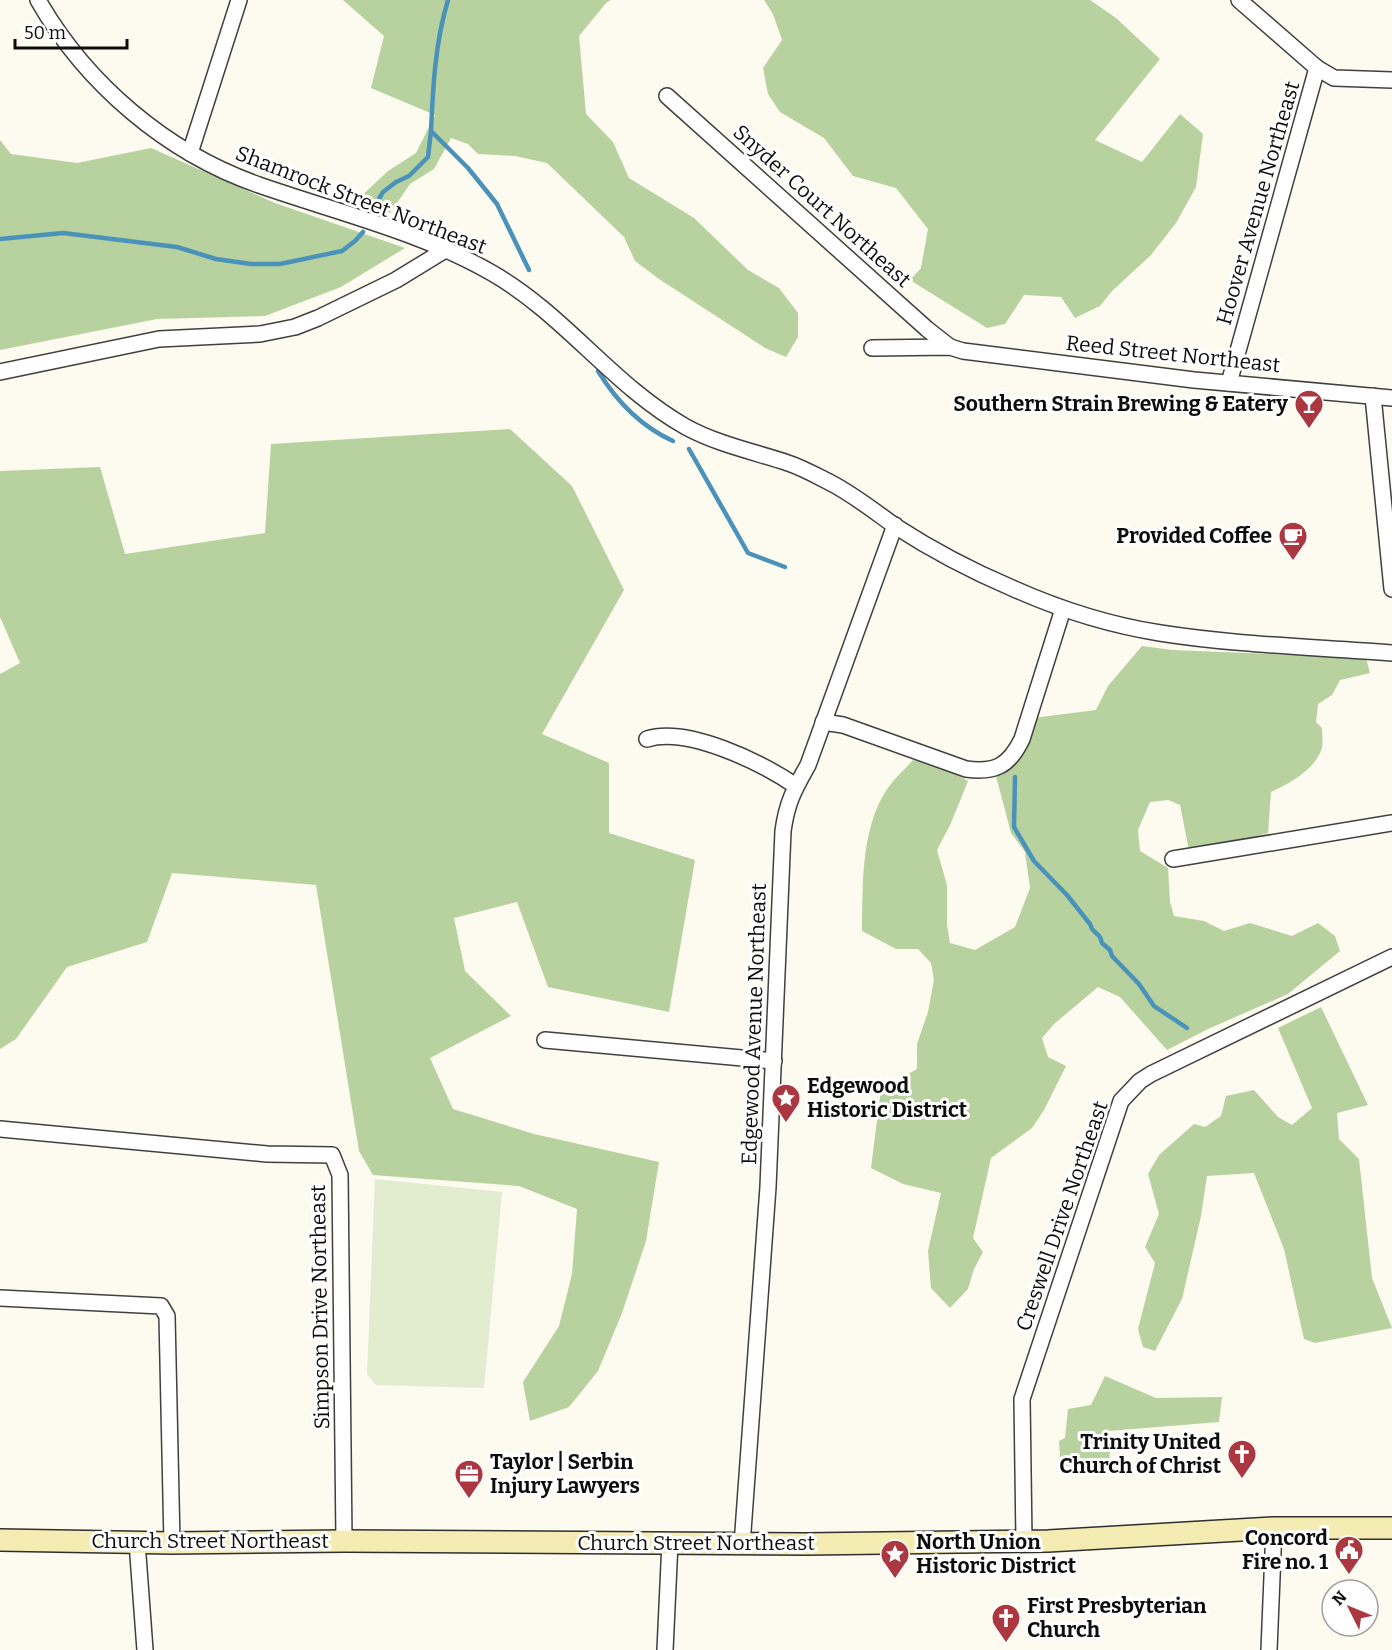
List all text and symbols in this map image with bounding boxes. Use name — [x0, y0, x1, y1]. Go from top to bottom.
scale bar — [15, 12, 128, 50]
text: 50 m — [24, 22, 66, 44]
street label: Hoover Avenue Northeast — [1211, 78, 1305, 328]
street label: Snyder Court Northeast — [728, 119, 917, 293]
street label: Shamrock Street Northeast — [232, 140, 491, 260]
street label: Reed Street Northeast — [1065, 330, 1282, 378]
bar icon: Southern Strain Brewing & Eatery — [1293, 388, 1325, 430]
place label: Southern Strain Brewing & Eatery — [953, 391, 1288, 417]
cafe icon: Provided Coffee — [1277, 520, 1309, 562]
place label: Provided Coffee — [1116, 523, 1272, 549]
street label: Edgewood Avenue Northeast — [736, 882, 772, 1165]
place label: Edgewood Historic District — [807, 1073, 968, 1123]
place icon: Edgewood Historic District — [770, 1082, 802, 1124]
street label: Creswell Drive Northeast — [1010, 1097, 1114, 1335]
street label: Simpson Drive Northeast — [305, 1184, 335, 1430]
place label: Trinity United Church of Christ — [1059, 1429, 1222, 1479]
church icon: Trinity United Church of Christ — [1226, 1438, 1258, 1480]
place label: Taylor | Serbin Injury Lawyers — [490, 1449, 640, 1499]
office icon: Taylor | Serbin Injury Lawyers — [453, 1458, 485, 1500]
place label: Concord Fire no. 1 — [1242, 1525, 1328, 1575]
street label: Church Street Northeast — [91, 1528, 329, 1554]
place label: North Union Historic District — [916, 1529, 1077, 1579]
street label: Church Street Northeast — [577, 1530, 815, 1556]
public building icon: Concord Fire no. 1 — [1333, 1534, 1365, 1576]
place icon: North Union Historic District — [879, 1538, 911, 1580]
north arrow — [1320, 1578, 1380, 1638]
text: N — [1328, 1587, 1351, 1609]
place label: First Presbyterian Church — [1027, 1593, 1207, 1643]
church icon: First Presbyterian Church — [990, 1602, 1022, 1644]

